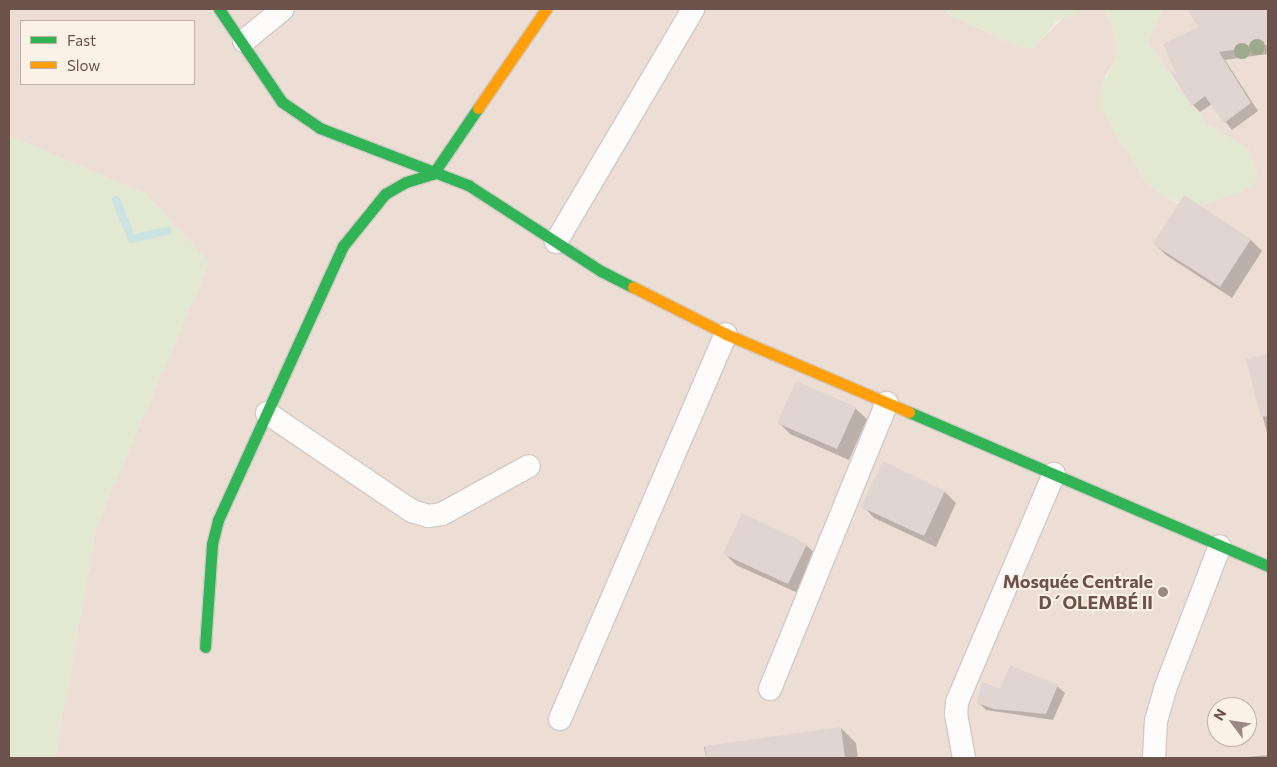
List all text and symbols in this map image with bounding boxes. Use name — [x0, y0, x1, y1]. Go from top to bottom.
legend — [20, 20, 195, 85]
text: Fast — [67, 31, 96, 49]
text: Slow — [67, 56, 100, 74]
place label: Mosquée Centrale D´OLEMBÉ II — [1003, 571, 1153, 614]
marker: Mosquée Centrale D´OLEMBÉ II — [1157, 586, 1169, 598]
north arrow — [1207, 697, 1257, 747]
text: N — [1210, 706, 1230, 723]

